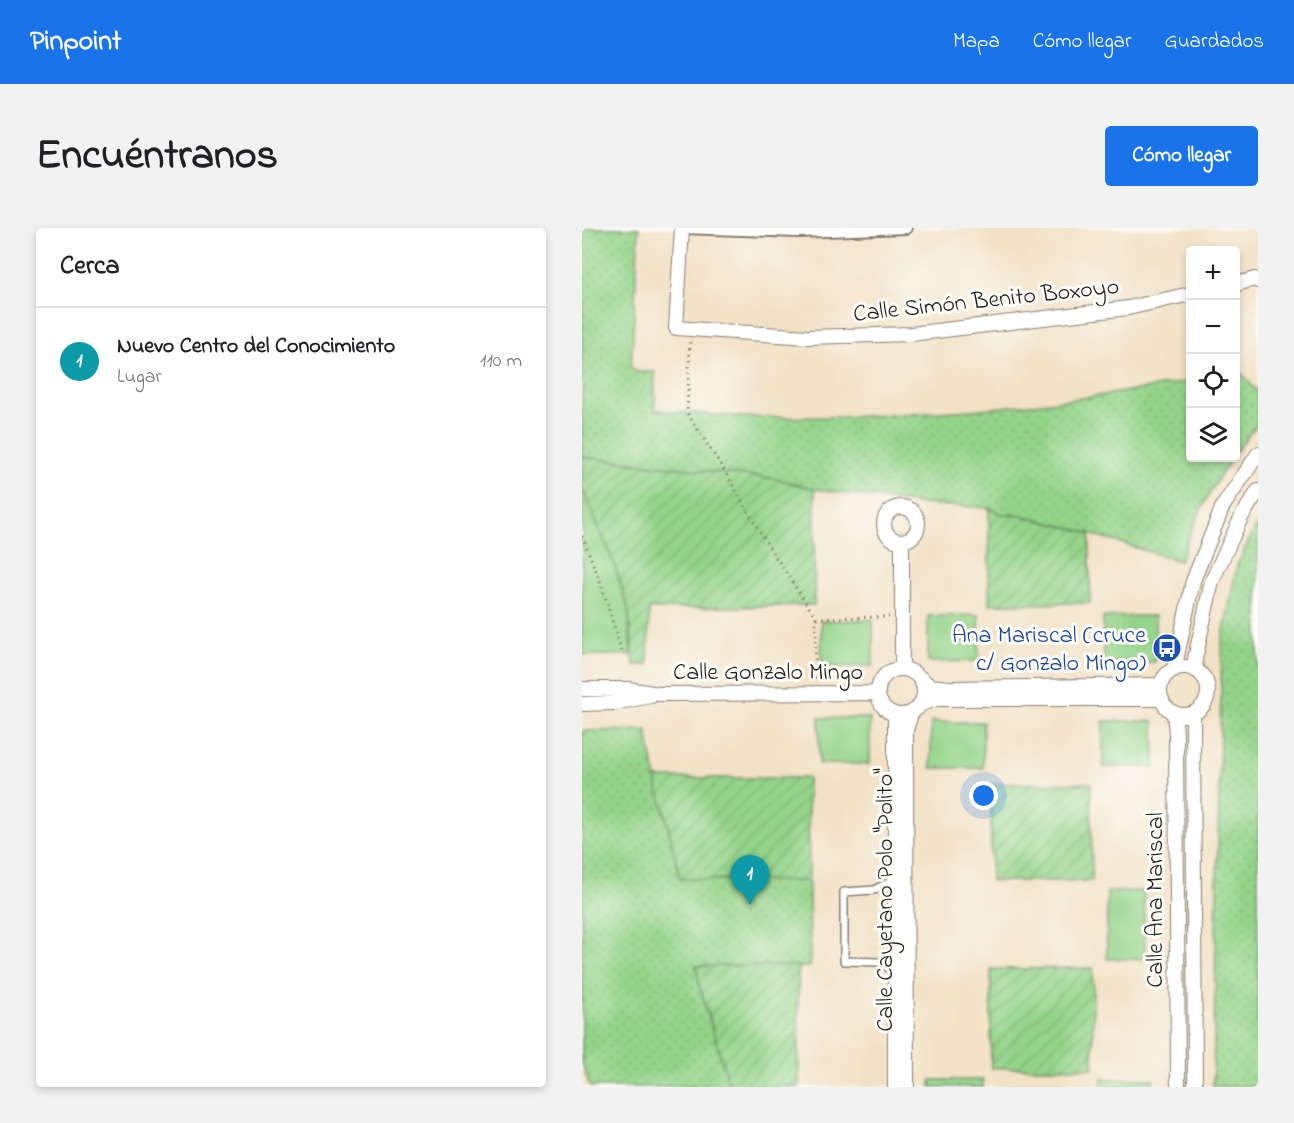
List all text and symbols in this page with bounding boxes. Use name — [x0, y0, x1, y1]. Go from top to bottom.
text: Pinpoint — [30, 22, 121, 63]
text: Mapa — [953, 27, 1000, 57]
text: Cómo llegar — [1033, 27, 1131, 57]
text: Guardados — [1164, 27, 1264, 57]
text: Encuéntranos — [36, 126, 278, 187]
button: Cómo llegar — [1105, 126, 1258, 186]
map controls — [1186, 246, 1240, 462]
button: + — [1186, 246, 1240, 300]
text: Cerca — [60, 248, 120, 286]
street label: Calle Simón Benito Boxoyo — [852, 270, 1121, 334]
button: − — [1186, 300, 1240, 354]
text: Nuevo Centro del Conocimiento — [117, 331, 395, 363]
text: 1 — [76, 347, 83, 376]
text: 110 m — [480, 347, 522, 376]
button: locate — [1186, 354, 1240, 408]
text: Lugar — [117, 363, 162, 392]
button: layers — [1186, 408, 1240, 462]
place label: Ana Mariscal (cruce c/ Gonzalo Mingo) — [952, 619, 1146, 682]
bus stop icon: Ana Mariscal (cruce c/ Gonzalo Mingo) — [1151, 632, 1183, 664]
street label: Calle Gonzalo Mingo — [673, 656, 863, 691]
street label: Calle Cayetano Polo "Polito" — [869, 768, 905, 1032]
your location — [969, 781, 998, 810]
street label: Calle Ana Mariscal — [1139, 812, 1174, 988]
pin: 1 — [730, 856, 770, 905]

